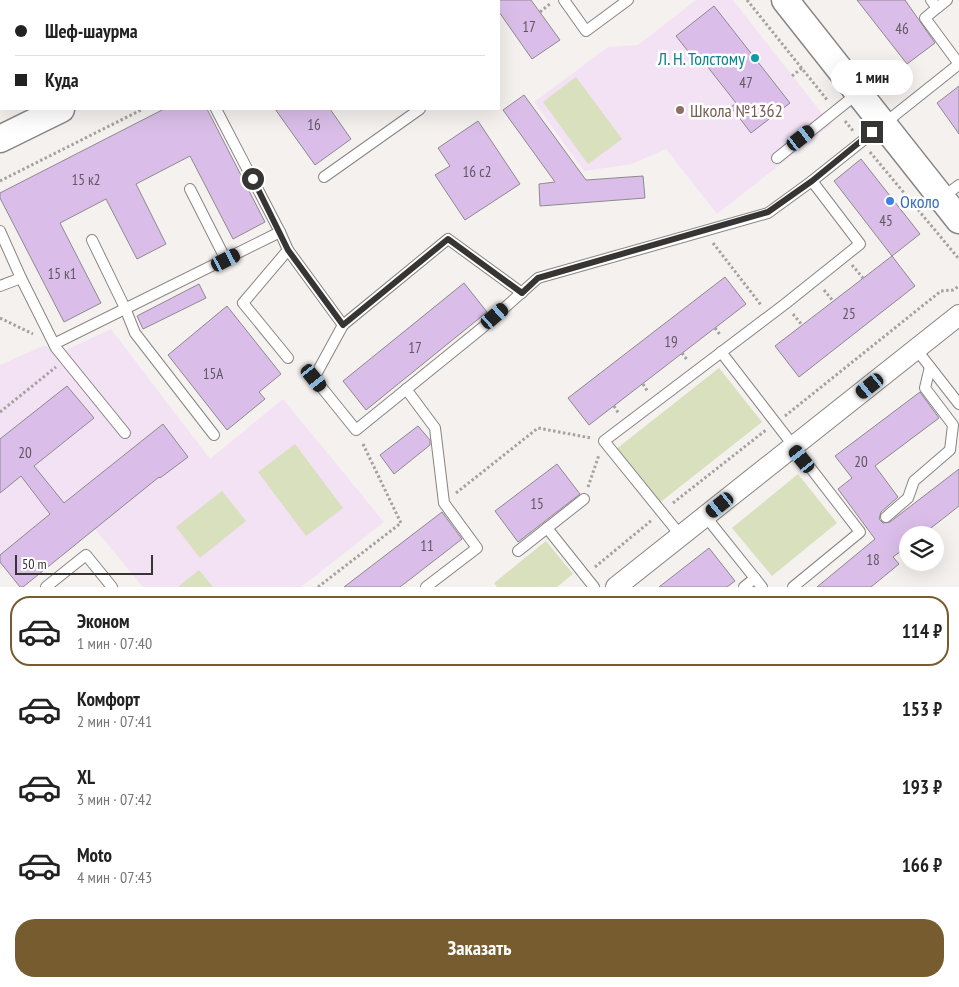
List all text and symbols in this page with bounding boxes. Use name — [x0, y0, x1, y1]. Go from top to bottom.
house number: 17 — [522, 17, 536, 36]
text: Шеф-шаурма — [45, 19, 138, 43]
house number: 46 — [895, 19, 909, 38]
place label: Л. Н. Толстому — [657, 47, 745, 70]
marker: Л. Н. Толстому — [749, 52, 761, 64]
callout: 1 мин — [831, 59, 913, 94]
text: 1 мин — [855, 67, 889, 87]
text: Куда — [45, 68, 79, 92]
house number: 47 — [739, 73, 753, 92]
place label: Школа №1362 — [690, 99, 783, 122]
marker: Школа №1362 — [674, 104, 686, 116]
house number: 16 — [307, 115, 321, 134]
route end — [861, 121, 883, 143]
car — [784, 123, 817, 153]
house number: 16 с2 — [463, 162, 491, 181]
route start — [242, 168, 264, 190]
house number: 15 к2 — [71, 170, 101, 189]
place label: Около — [900, 190, 940, 213]
marker: Около — [884, 195, 896, 207]
house number: 45 — [879, 211, 893, 230]
car — [209, 247, 242, 273]
house number: 15 к1 — [47, 264, 77, 283]
car — [478, 300, 511, 332]
house number: 25 — [842, 304, 856, 323]
house number: 19 — [664, 332, 678, 351]
house number: 17 — [408, 338, 422, 357]
car — [298, 362, 329, 394]
house number: 15А — [203, 364, 224, 383]
car — [853, 371, 886, 401]
house number: 20 — [18, 443, 32, 462]
car — [786, 443, 817, 475]
house number: 20 — [854, 452, 868, 471]
car — [703, 490, 736, 520]
house number: 15 — [530, 494, 544, 513]
map controls — [899, 526, 944, 571]
button: layers — [899, 526, 944, 571]
house number: 11 — [420, 536, 434, 555]
house number: 18 — [866, 550, 880, 569]
scale bar — [15, 552, 152, 575]
text: 50 m — [22, 555, 47, 573]
icon: car — [17, 609, 62, 654]
text: Эконом — [77, 609, 130, 633]
text: 114 ₽ — [902, 619, 942, 643]
text: 1 мин · 07:40 — [77, 633, 152, 653]
icon: car — [17, 687, 62, 732]
text: Комфорт — [77, 687, 140, 711]
text: 153 ₽ — [902, 697, 942, 721]
text: 2 мин · 07:41 — [77, 711, 152, 731]
icon: car — [17, 765, 62, 810]
text: XL — [77, 765, 95, 789]
text: 193 ₽ — [902, 775, 942, 799]
text: 3 мин · 07:42 — [77, 789, 152, 809]
icon: car — [17, 843, 62, 888]
text: Moto — [77, 843, 112, 867]
text: 166 ₽ — [902, 853, 942, 877]
text: 4 мин · 07:43 — [77, 867, 152, 887]
button: Заказать — [15, 919, 944, 977]

